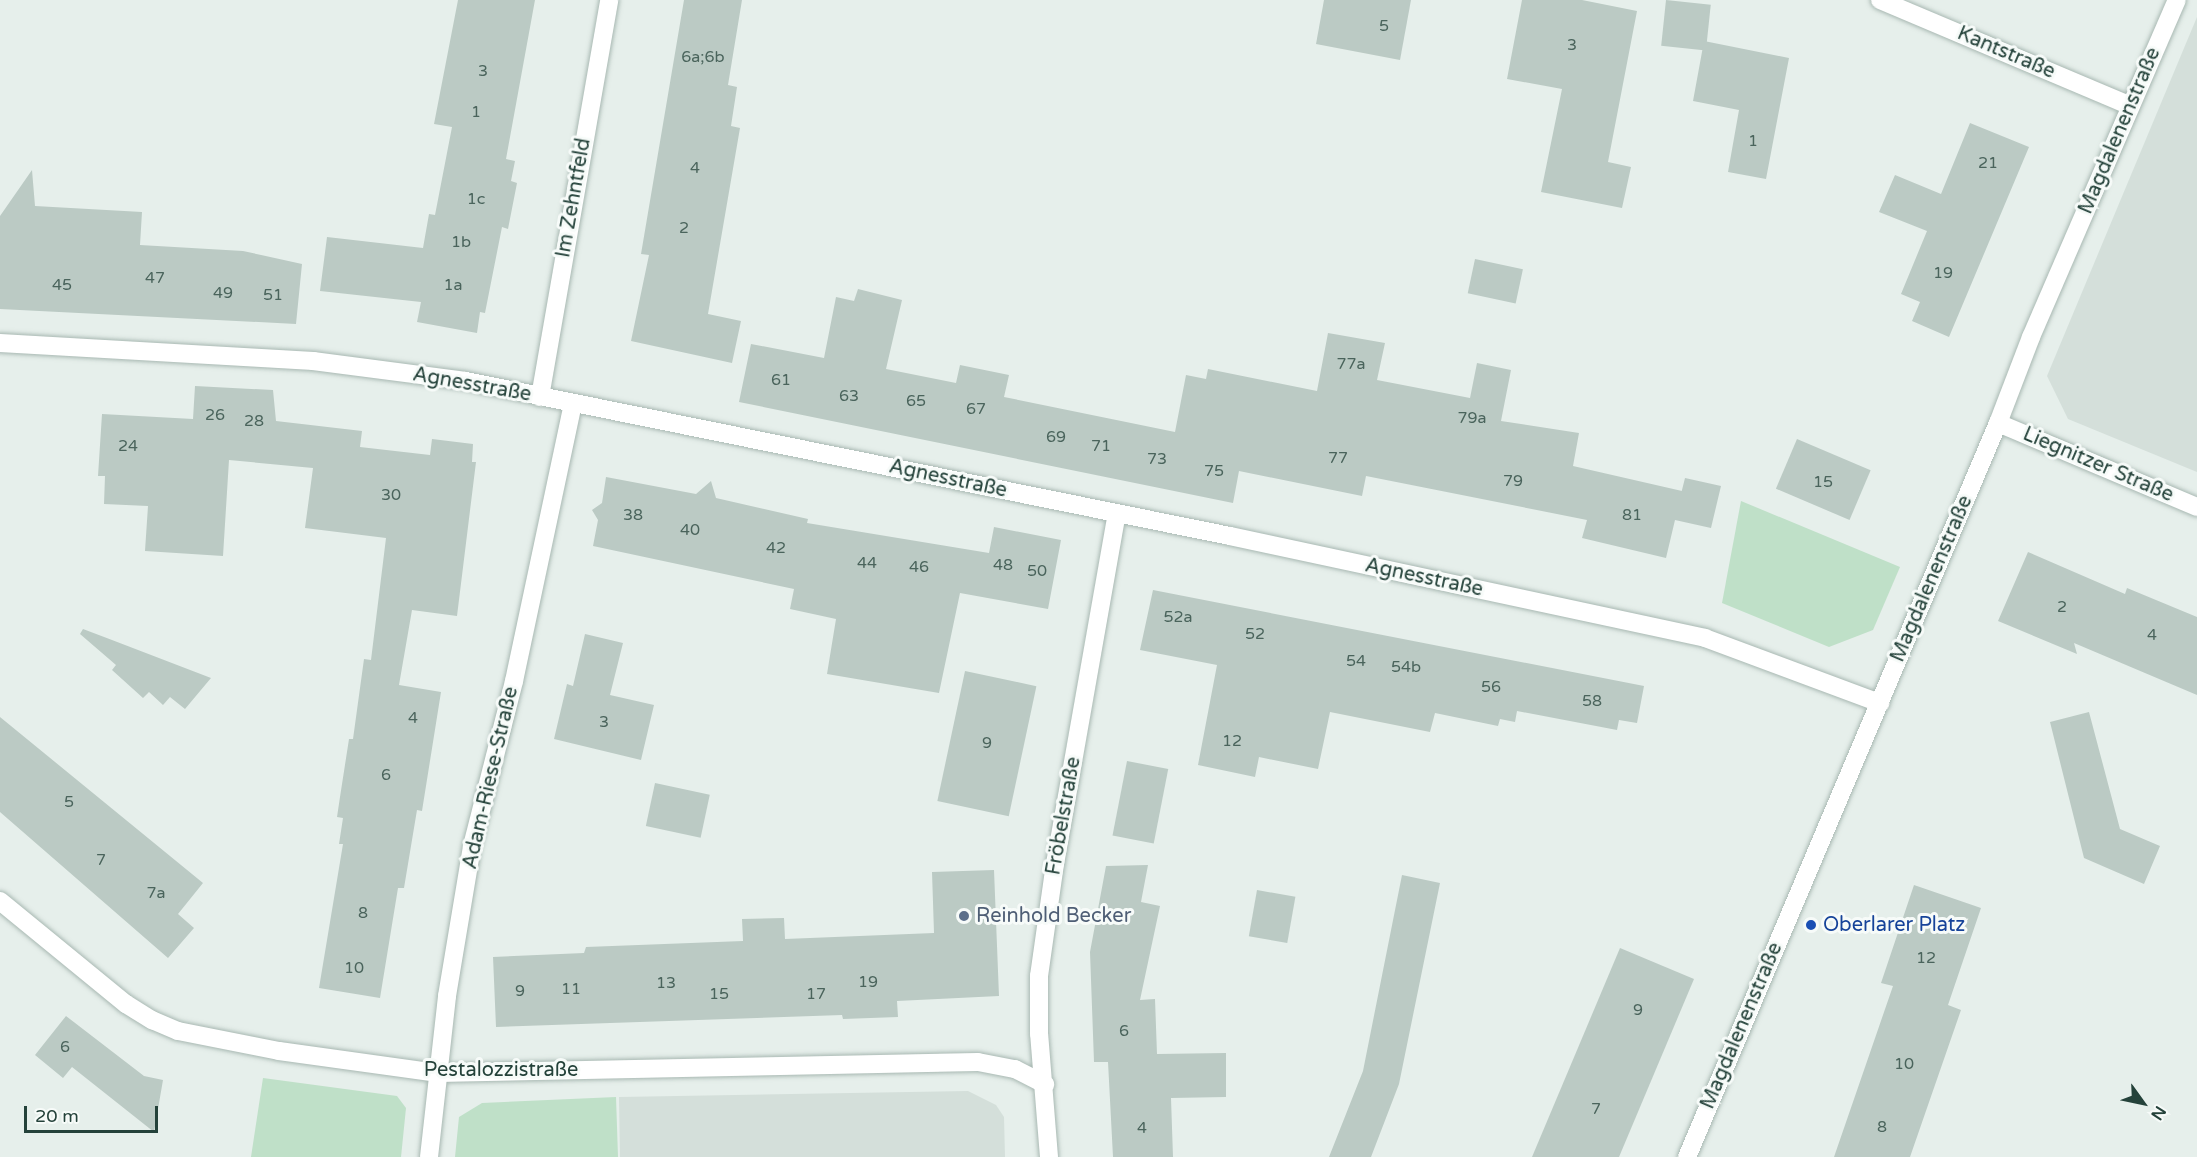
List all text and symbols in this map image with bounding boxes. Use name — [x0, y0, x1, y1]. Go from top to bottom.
house number: 5 — [1379, 16, 1389, 36]
street label: Kantstraße — [1954, 22, 2058, 84]
house number: 3 — [1567, 35, 1577, 55]
street label: Magdalenenstraße — [2074, 44, 2166, 218]
house number: 6a;6b — [681, 47, 725, 67]
house number: 3 — [478, 61, 488, 81]
house number: 1 — [471, 102, 481, 122]
house number: 1 — [1748, 131, 1758, 151]
street label: Im Zehntfeld — [552, 136, 596, 260]
house number: 21 — [1978, 153, 1998, 173]
house number: 4 — [690, 158, 700, 178]
house number: 1c — [467, 189, 485, 209]
house number: 2 — [679, 218, 689, 238]
house number: 1b — [451, 232, 471, 252]
house number: 19 — [1933, 263, 1953, 283]
house number: 47 — [145, 268, 165, 288]
house number: 45 — [52, 275, 72, 295]
house number: 1a — [443, 275, 463, 295]
house number: 49 — [213, 283, 233, 303]
house number: 51 — [263, 285, 283, 305]
house number: 77a — [1336, 354, 1366, 374]
street label: Agnesstraße — [411, 363, 533, 407]
house number: 61 — [771, 370, 791, 390]
house number: 63 — [839, 386, 859, 406]
house number: 65 — [906, 391, 926, 411]
house number: 67 — [966, 399, 986, 419]
house number: 26 — [205, 405, 225, 425]
house number: 79a — [1457, 408, 1487, 428]
house number: 28 — [244, 411, 264, 431]
street label: Liegnitzer Straße — [2019, 422, 2177, 508]
house number: 69 — [1046, 427, 1066, 447]
house number: 24 — [118, 436, 138, 456]
house number: 71 — [1091, 436, 1111, 456]
house number: 77 — [1328, 448, 1348, 468]
house number: 73 — [1147, 449, 1167, 469]
street label: Agnesstraße — [887, 455, 1009, 503]
house number: 75 — [1204, 461, 1224, 481]
house number: 79 — [1503, 471, 1523, 491]
house number: 15 — [1813, 472, 1833, 492]
house number: 30 — [381, 485, 401, 505]
street label: Magdalenenstraße — [1886, 492, 1978, 666]
house number: 38 — [623, 505, 643, 525]
house number: 81 — [1622, 505, 1642, 525]
house number: 40 — [680, 520, 700, 540]
house number: 42 — [766, 538, 786, 558]
house number: 44 — [857, 553, 877, 573]
street label: Agnesstraße — [1363, 554, 1485, 602]
house number: 48 — [993, 555, 1013, 575]
house number: 46 — [909, 557, 929, 577]
house number: 50 — [1027, 561, 1047, 581]
house number: 2 — [2057, 597, 2067, 617]
house number: 52a — [1163, 607, 1193, 627]
house number: 52 — [1245, 624, 1265, 644]
house number: 4 — [2147, 625, 2157, 645]
house number: 54 — [1346, 651, 1366, 671]
house number: 54b — [1391, 657, 1421, 677]
house number: 56 — [1481, 677, 1501, 697]
street label: Adam-Riese-Straße — [458, 685, 524, 871]
house number: 58 — [1582, 691, 1602, 711]
house number: 4 — [408, 708, 418, 728]
house number: 3 — [599, 712, 609, 732]
house number: 12 — [1222, 731, 1242, 751]
house number: 9 — [982, 733, 992, 753]
street label: Fröbelstraße — [1042, 755, 1086, 877]
house number: 6 — [381, 765, 391, 785]
house number: 5 — [64, 792, 74, 812]
house number: 7 — [96, 850, 106, 870]
house number: 7a — [146, 883, 166, 903]
house number: 8 — [358, 903, 368, 923]
place label: Reinhold Becker — [976, 904, 1131, 928]
marker: Reinhold Becker — [957, 909, 971, 923]
place label: Oberlarer Platz — [1823, 913, 1965, 937]
marker: Oberlarer Platz — [1804, 918, 1818, 932]
street label: Magdalenenstraße — [1696, 939, 1788, 1113]
house number: 12 — [1916, 948, 1936, 968]
house number: 10 — [344, 958, 364, 978]
house number: 19 — [858, 972, 878, 992]
house number: 13 — [656, 973, 676, 993]
house number: 11 — [561, 979, 581, 999]
house number: 9 — [515, 981, 525, 1001]
house number: 15 — [709, 984, 729, 1004]
house number: 17 — [806, 984, 826, 1004]
house number: 9 — [1633, 1000, 1643, 1020]
house number: 6 — [1119, 1021, 1129, 1041]
house number: 6 — [60, 1037, 70, 1057]
house number: 10 — [1894, 1054, 1914, 1074]
street label: Pestalozzistraße — [424, 1058, 578, 1082]
north arrow — [2113, 1073, 2173, 1133]
scale bar — [27, 1094, 160, 1132]
house number: 7 — [1591, 1099, 1601, 1119]
text: N — [2146, 1102, 2170, 1124]
text: 20 m — [35, 1105, 79, 1127]
house number: 8 — [1877, 1117, 1887, 1137]
house number: 4 — [1137, 1118, 1147, 1138]

